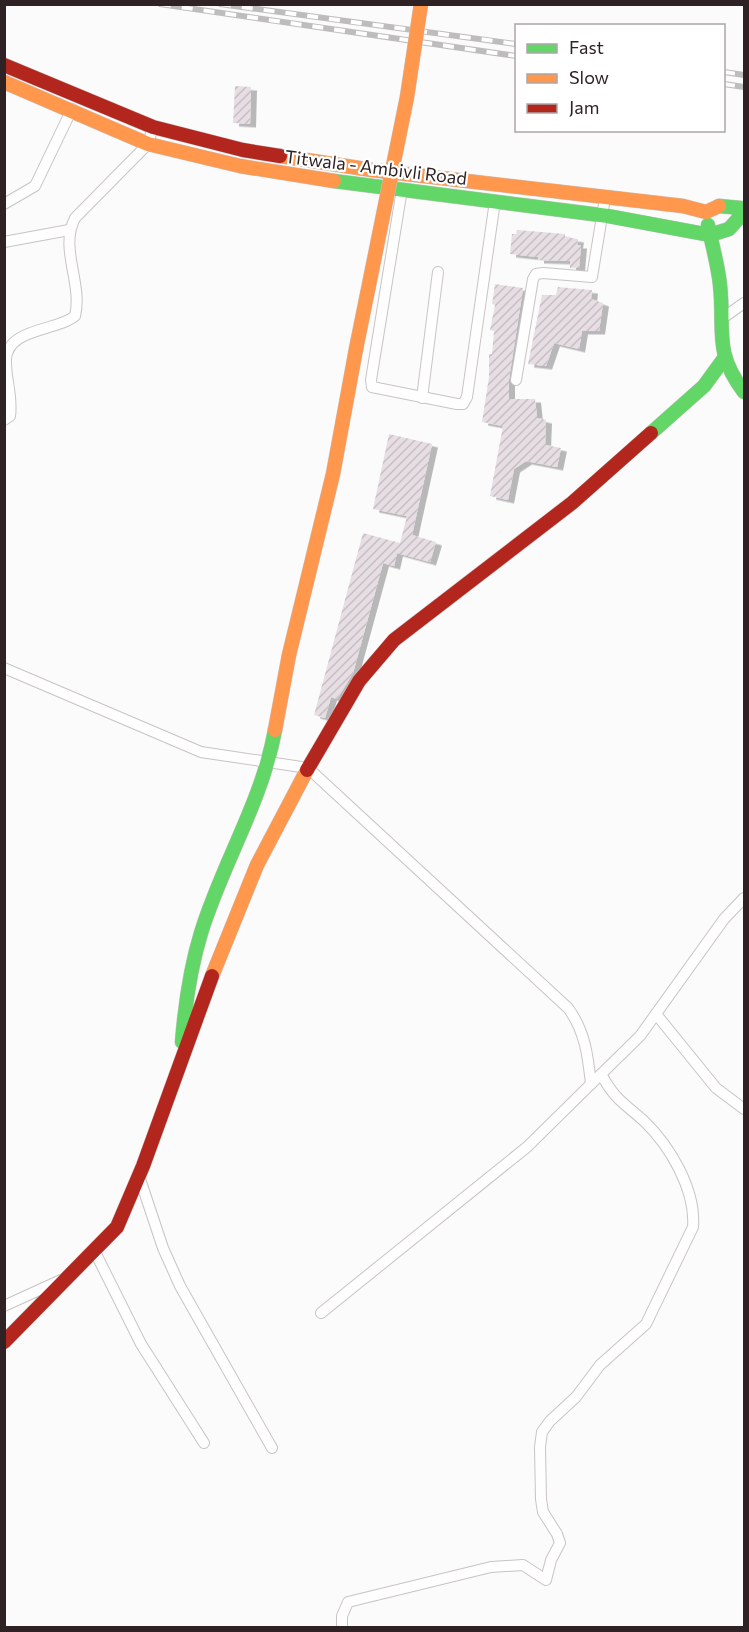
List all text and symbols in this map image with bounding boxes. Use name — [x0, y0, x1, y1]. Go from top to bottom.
legend — [515, 24, 725, 132]
text: Fast — [569, 36, 604, 58]
text: Slow — [569, 66, 609, 88]
text: Jam — [569, 96, 599, 118]
street label: Titwala - Ambivli Road — [284, 145, 468, 189]

